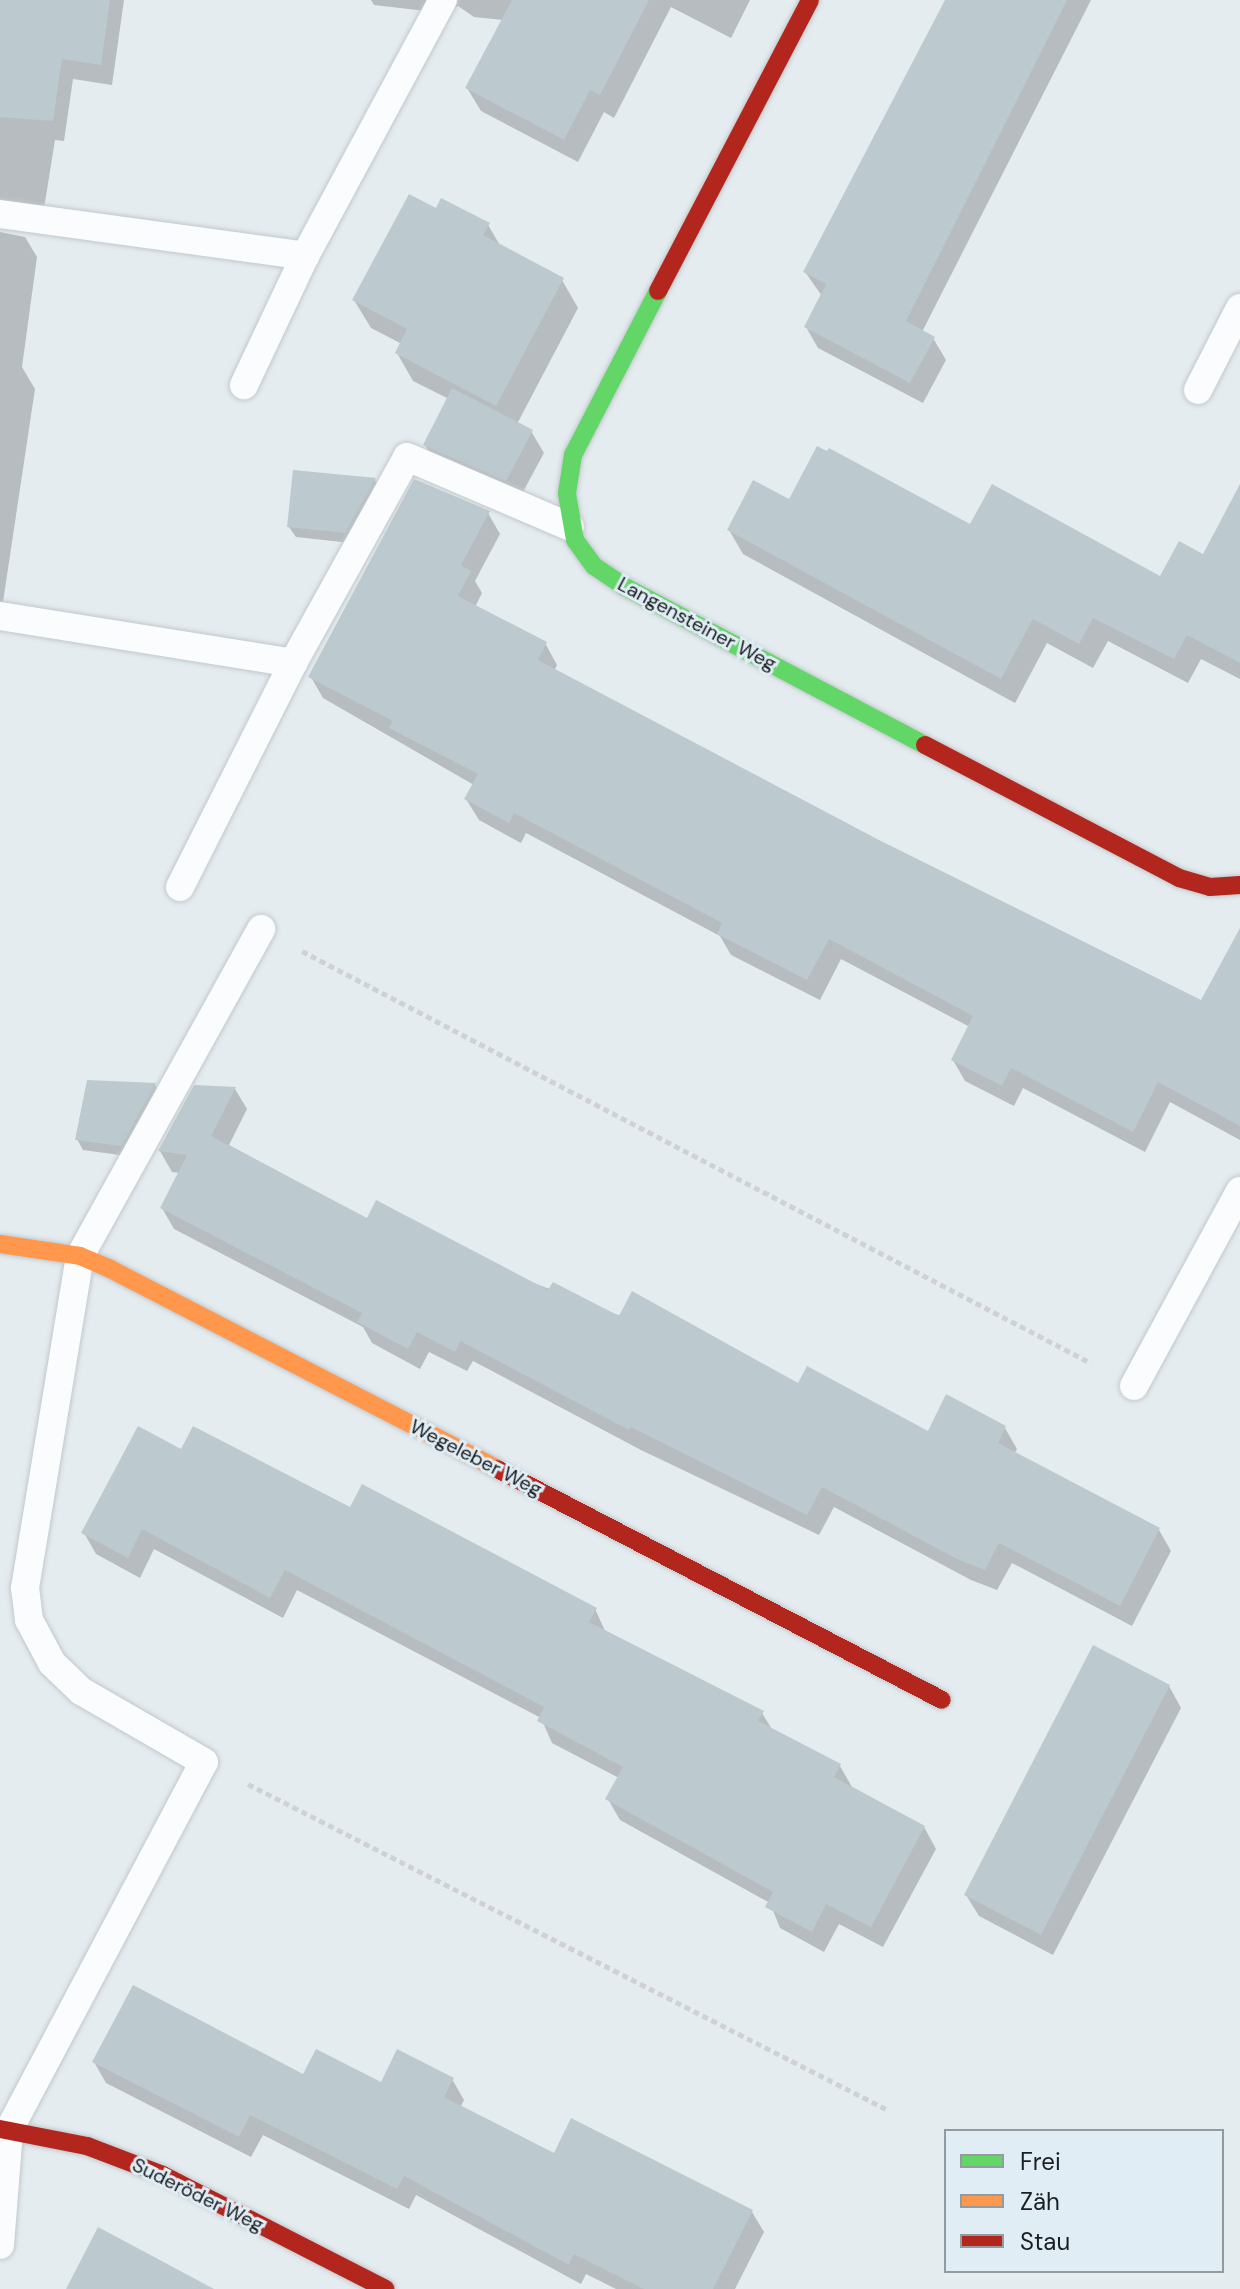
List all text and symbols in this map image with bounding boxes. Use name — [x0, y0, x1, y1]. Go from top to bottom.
street label: Langensteiner Weg — [614, 572, 780, 676]
street label: Wegeleber Weg — [406, 1414, 546, 1502]
legend — [944, 2129, 1224, 2273]
text: Frei — [1020, 2146, 1061, 2177]
street label: Suderöder Weg — [128, 2153, 268, 2237]
text: Zäh — [1020, 2186, 1060, 2217]
text: Stau — [1020, 2226, 1070, 2257]

